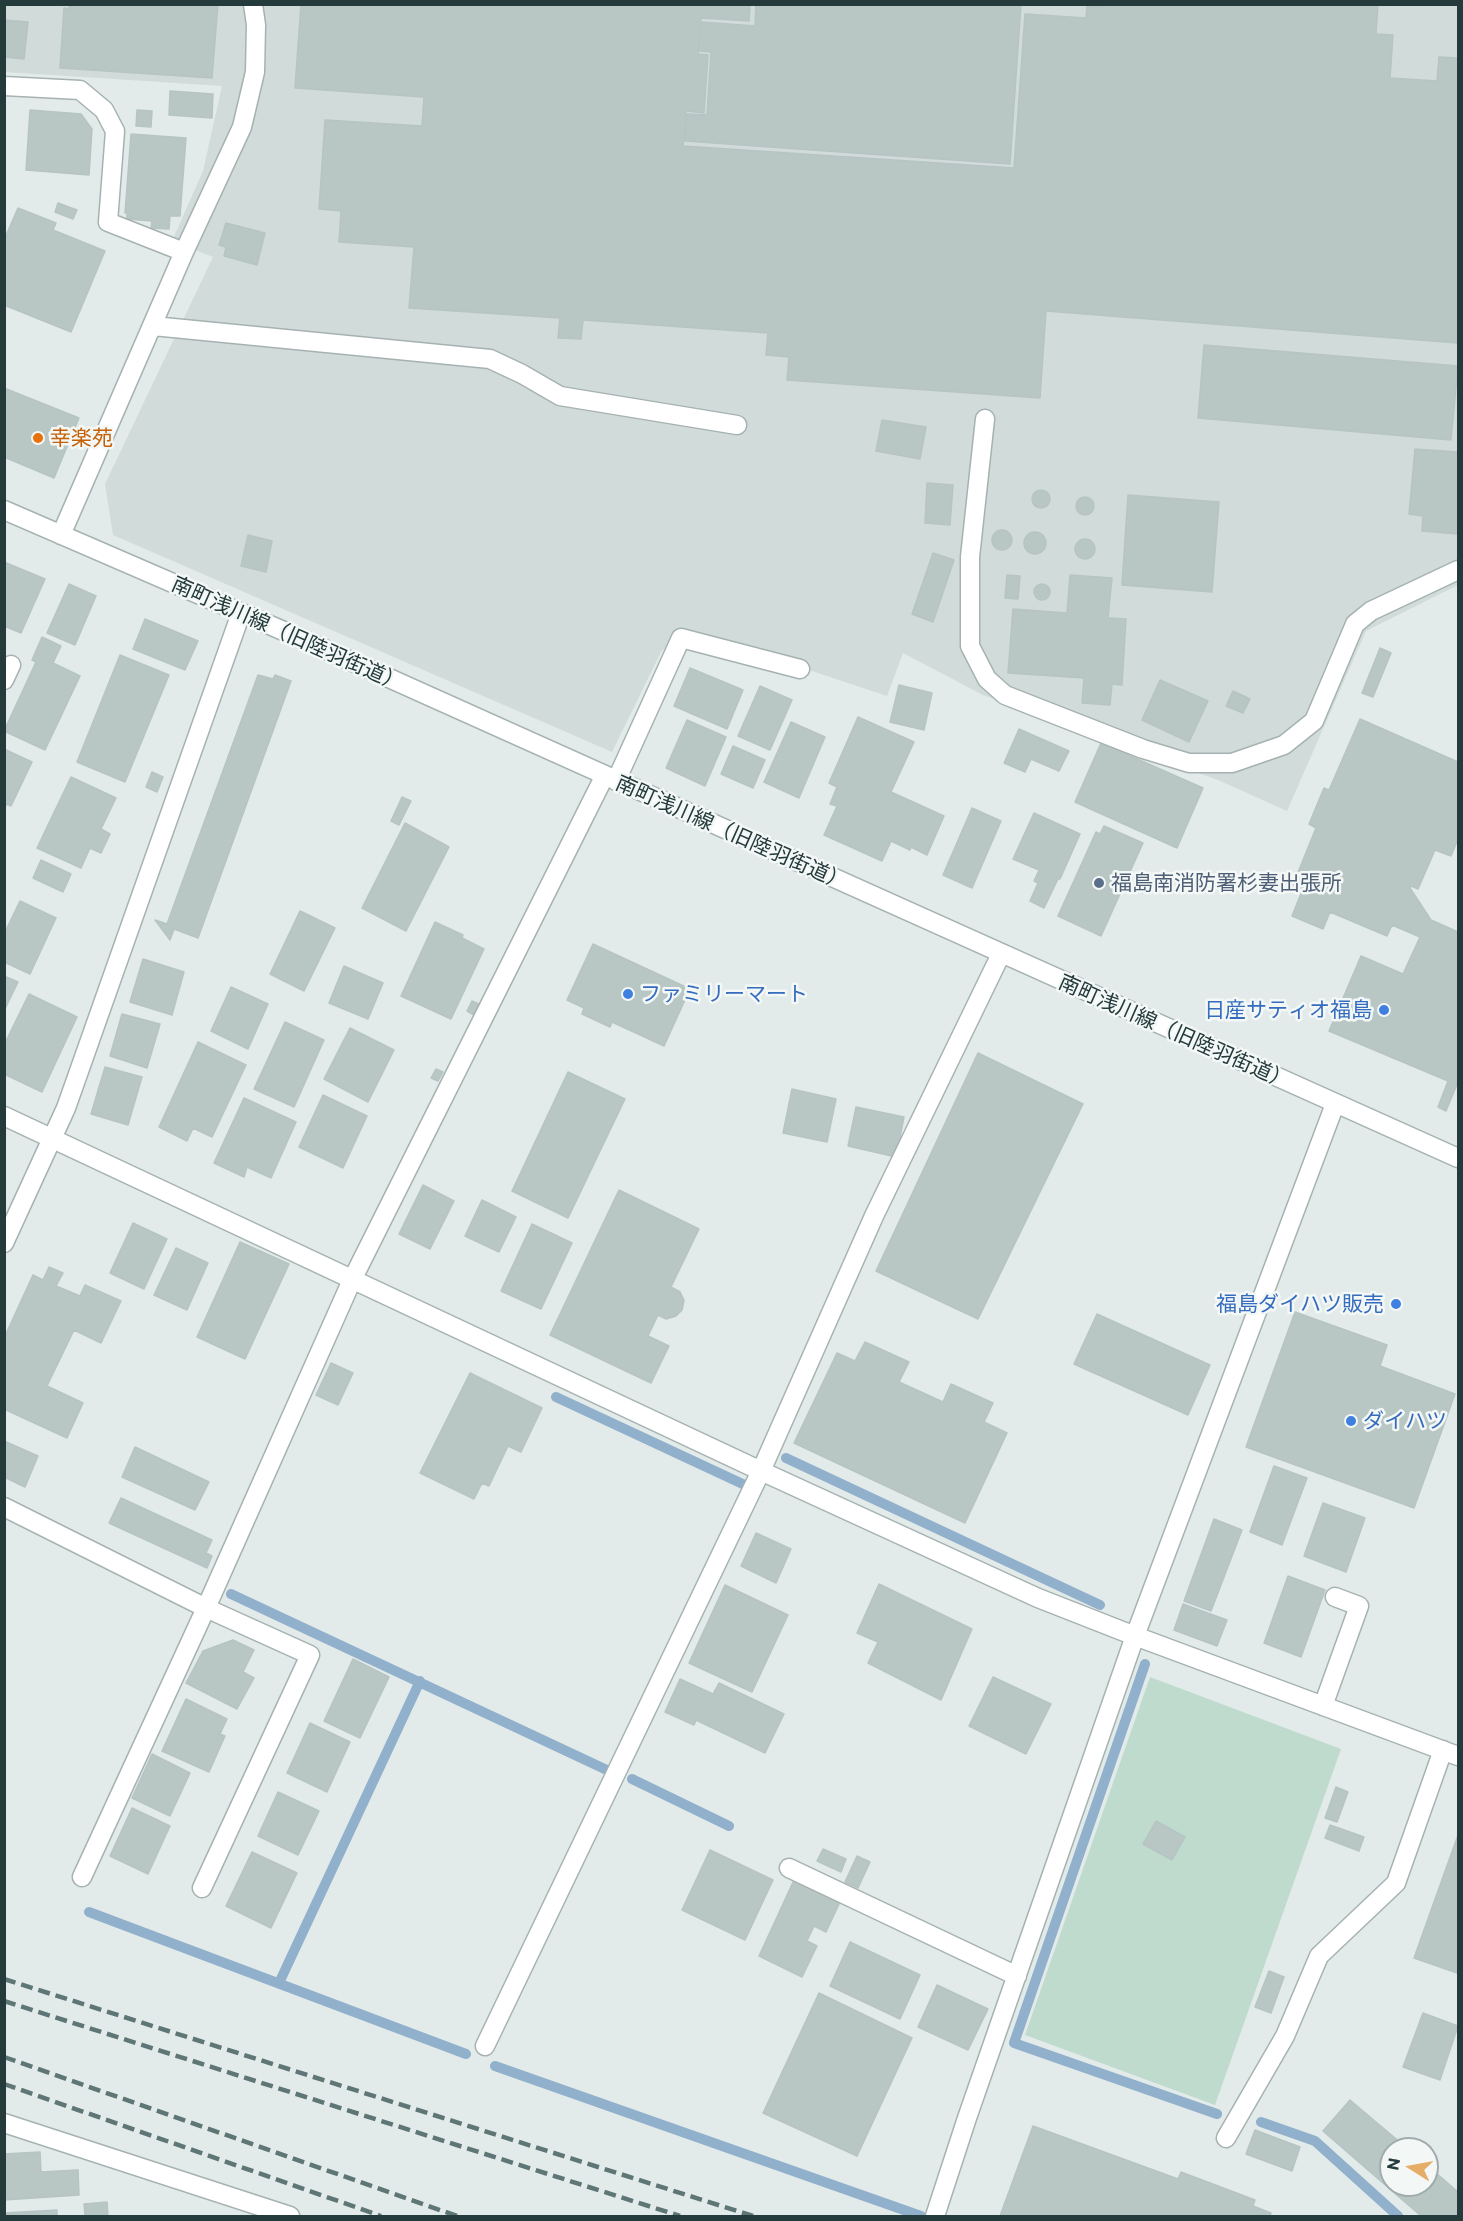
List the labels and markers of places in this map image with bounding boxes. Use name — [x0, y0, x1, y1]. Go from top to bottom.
place label: 幸楽苑 — [50, 425, 113, 451]
marker: 幸楽苑 — [31, 431, 45, 445]
place label: 福島南消防署杉妻出張所 — [1111, 870, 1342, 896]
marker: 福島南消防署杉妻出張所 — [1092, 876, 1106, 890]
place label: ファミリーマート — [640, 981, 808, 1007]
marker: ファミリーマート — [621, 987, 635, 1001]
place label: 日産サティオ福島 — [1204, 997, 1372, 1023]
marker: 日産サティオ福島 — [1377, 1003, 1391, 1017]
place label: 福島ダイハツ販売 — [1216, 1291, 1384, 1317]
marker: 福島ダイハツ販売 — [1389, 1297, 1403, 1311]
place label: ダイハツ — [1363, 1408, 1447, 1434]
marker: ダイハツ — [1344, 1414, 1358, 1428]

